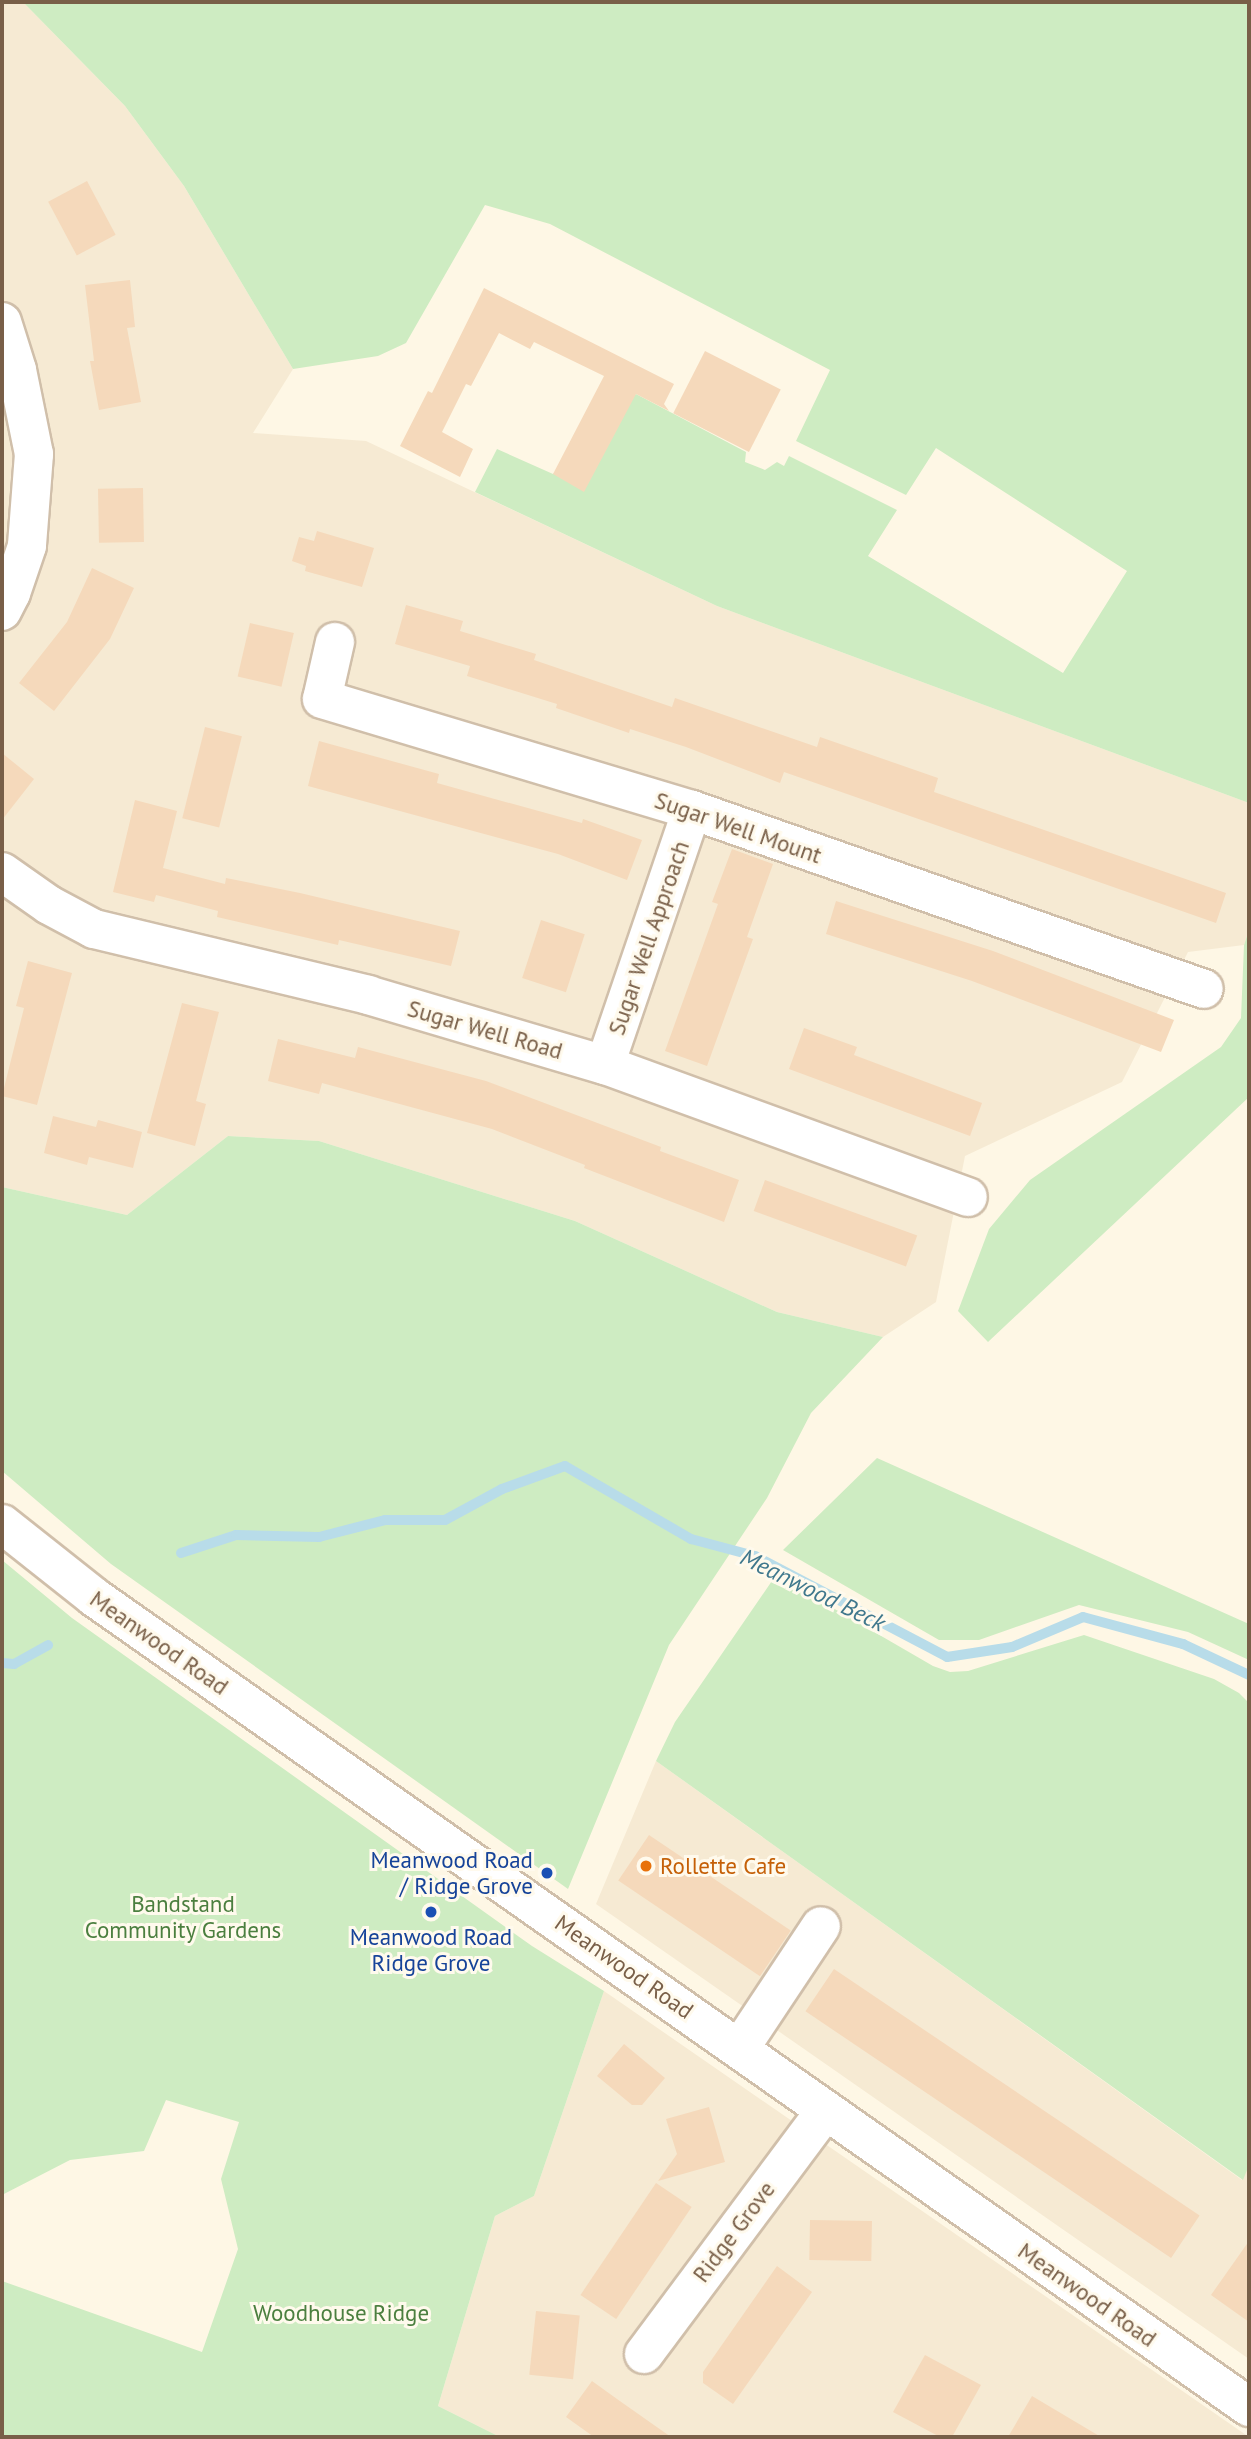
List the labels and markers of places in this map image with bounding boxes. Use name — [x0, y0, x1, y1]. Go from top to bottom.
place label: Meanwood Road / Ridge Grove — [371, 1846, 533, 1900]
place label: Rollette Cafe — [660, 1852, 786, 1880]
marker: Rollette Cafe — [638, 1858, 654, 1874]
marker: Meanwood Road / Ridge Grove — [539, 1865, 555, 1881]
marker: Meanwood Road Ridge Grove — [423, 1904, 439, 1920]
place label: Meanwood Road Ridge Grove — [350, 1923, 512, 1977]

